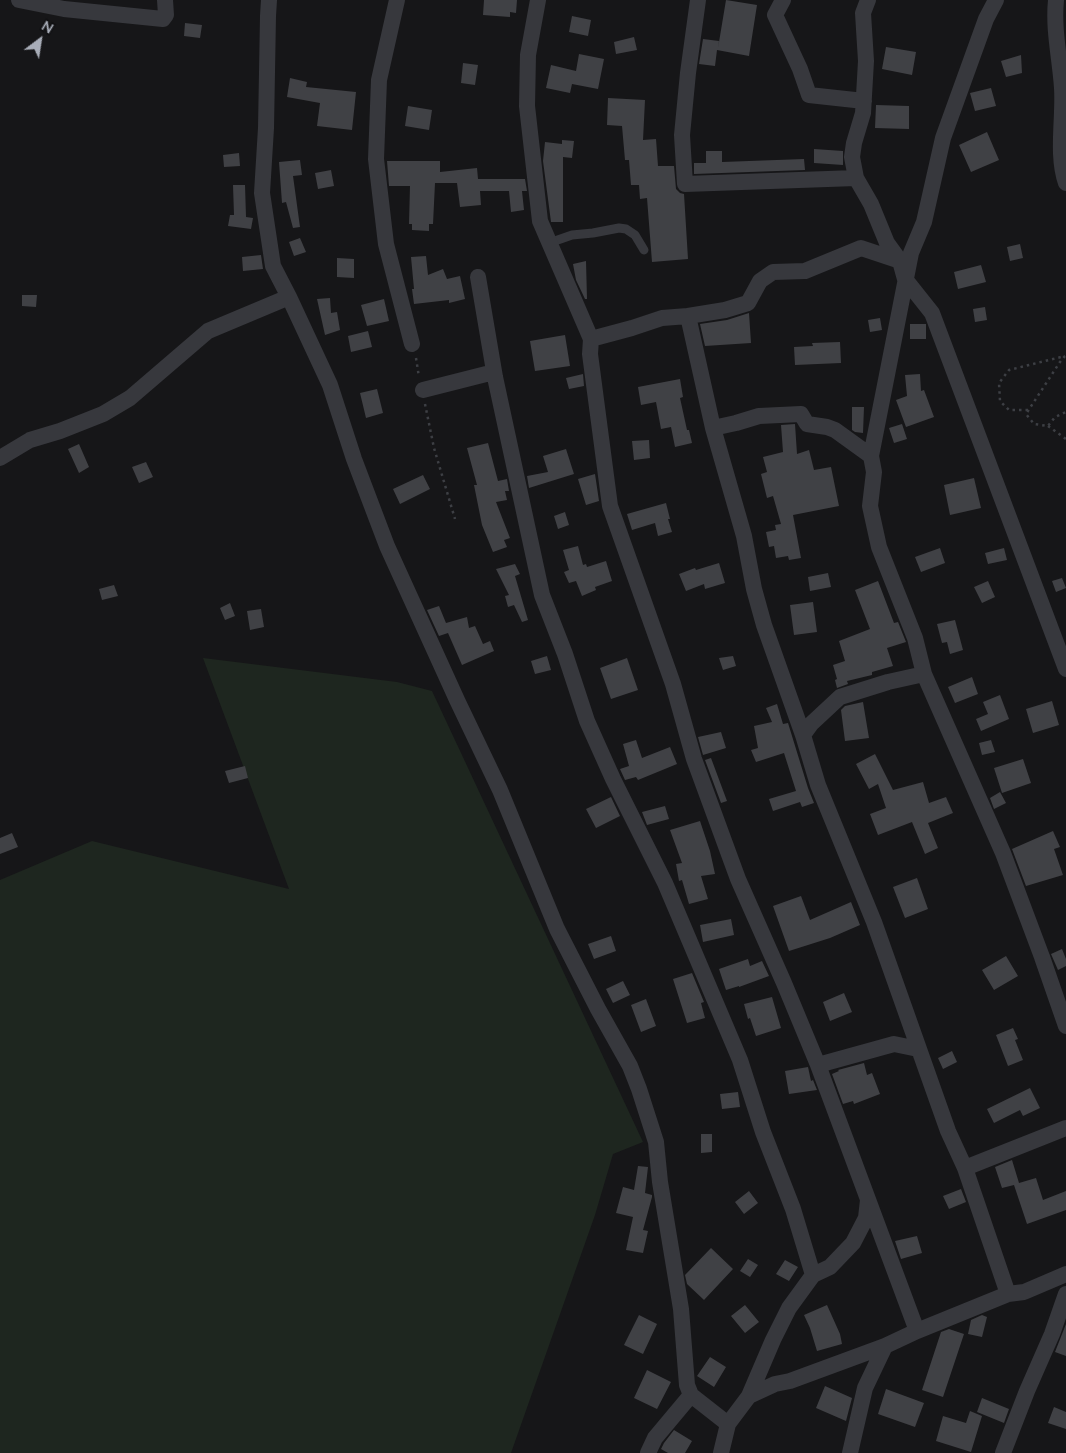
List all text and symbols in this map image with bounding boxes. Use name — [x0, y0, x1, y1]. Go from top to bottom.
north arrow — [15, 15, 65, 65]
text: N — [39, 17, 57, 37]

